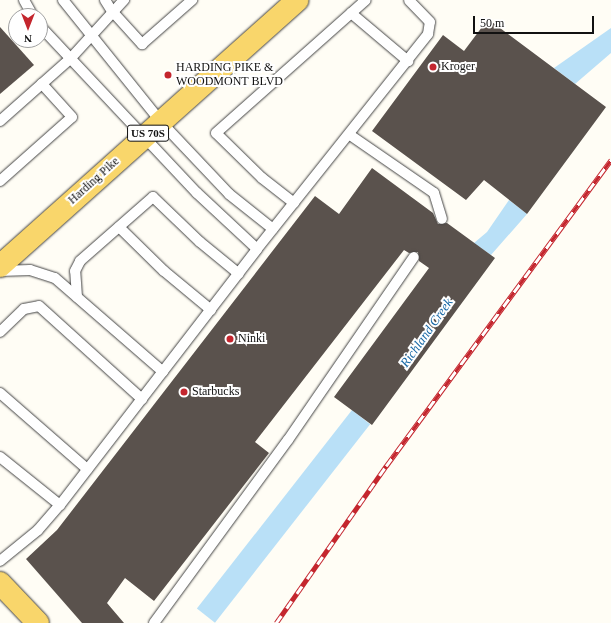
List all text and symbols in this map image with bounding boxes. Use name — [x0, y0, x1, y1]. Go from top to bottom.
north arrow — [8, 8, 48, 48]
scale bar — [475, 8, 596, 34]
text: 50 m — [480, 16, 504, 30]
text: N — [24, 33, 32, 45]
place label: Kroger — [441, 60, 475, 74]
place label: HARDING PIKE & WOODMONT BLVD — [176, 61, 283, 89]
marker: Kroger — [428, 62, 438, 72]
marker: HARDING PIKE & WOODMONT BLVD — [163, 70, 173, 80]
road number: US 70S — [127, 124, 169, 142]
street label: Harding Pike — [66, 154, 122, 208]
water label: Richland Creek — [397, 295, 457, 371]
place label: Ninki — [238, 332, 265, 346]
marker: Ninki — [225, 334, 235, 344]
place label: Starbucks — [192, 385, 239, 399]
marker: Starbucks — [179, 387, 189, 397]

